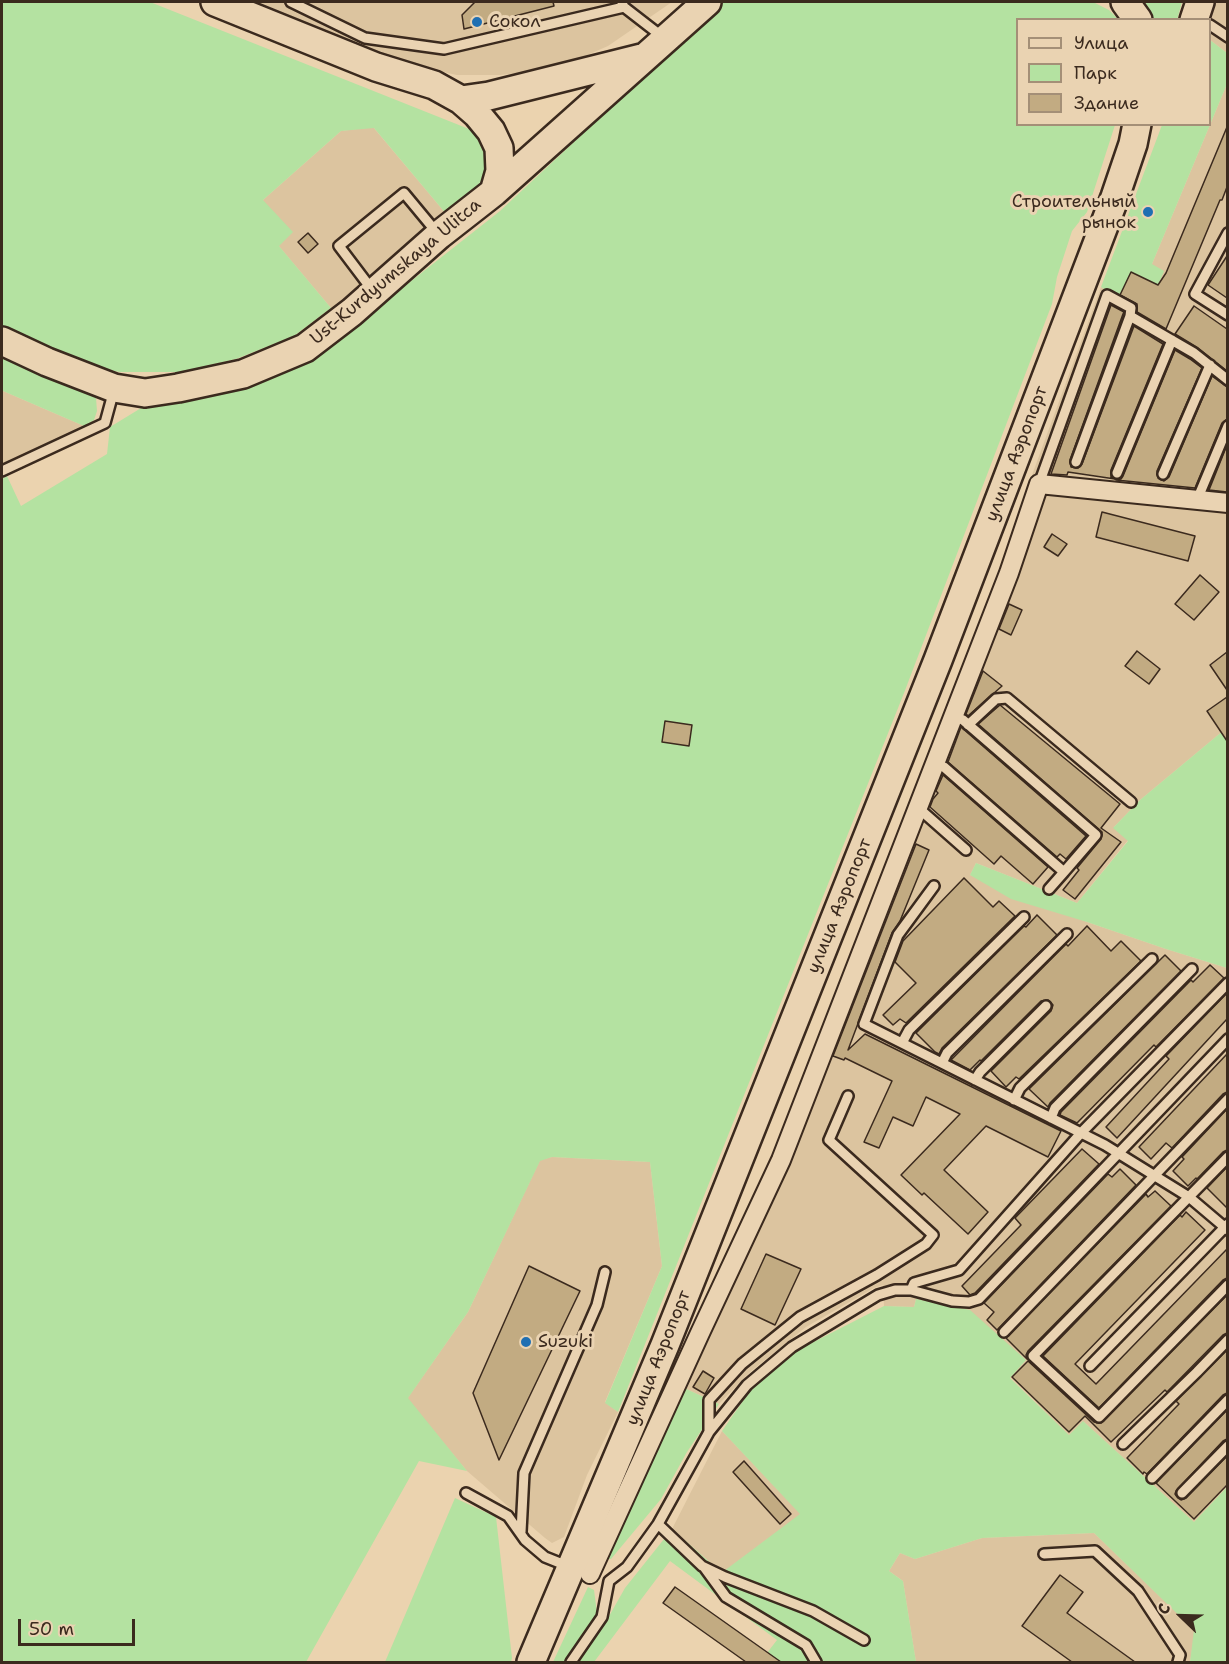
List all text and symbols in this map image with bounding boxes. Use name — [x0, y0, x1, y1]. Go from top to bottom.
place label: Сокол — [489, 11, 540, 33]
marker: Сокол — [470, 15, 484, 29]
legend — [1016, 18, 1211, 126]
text: Улица — [1074, 31, 1128, 55]
text: Парк — [1074, 61, 1117, 85]
text: Здание — [1074, 91, 1139, 115]
place label: Строительный рынок — [1012, 191, 1136, 234]
street label: Ust-Kurdyumskaya Ulitca — [306, 194, 486, 350]
marker: Строительный рынок — [1141, 205, 1155, 219]
street label: улица Аэропорт — [981, 383, 1053, 525]
street label: улица Аэропорт — [803, 835, 877, 977]
street label: улица Аэропорт — [622, 1287, 696, 1429]
place label: Suzuki — [538, 1331, 593, 1353]
marker: Suzuki — [519, 1335, 533, 1349]
north arrow — [1151, 1586, 1211, 1646]
text: С — [1152, 1600, 1176, 1617]
scale bar — [21, 1607, 138, 1645]
text: 50 m — [29, 1617, 74, 1641]

